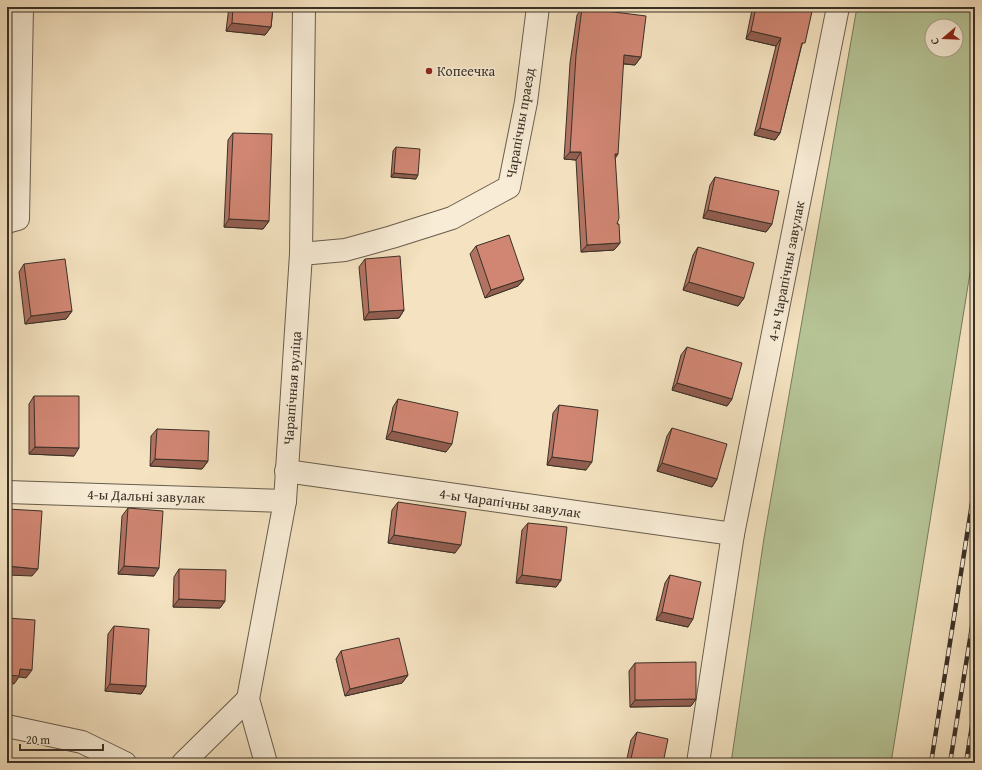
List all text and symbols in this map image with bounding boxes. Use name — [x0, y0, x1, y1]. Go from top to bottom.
north arrow — [924, 18, 964, 58]
text: С — [926, 36, 943, 47]
place label: Копеечка — [437, 61, 496, 81]
marker: Копеечка — [424, 66, 434, 76]
street label: Чарапічны праезд — [500, 66, 540, 180]
street label: 4-ы Чарапічны завулак — [763, 198, 810, 343]
street label: Чарапічная вуліца — [278, 330, 306, 446]
street label: 4-ы Чарапічны завулак — [438, 483, 583, 523]
street label: 4-ы Дальні завулак — [87, 484, 206, 508]
scale bar — [20, 726, 103, 752]
text: 20 m — [26, 731, 50, 748]

